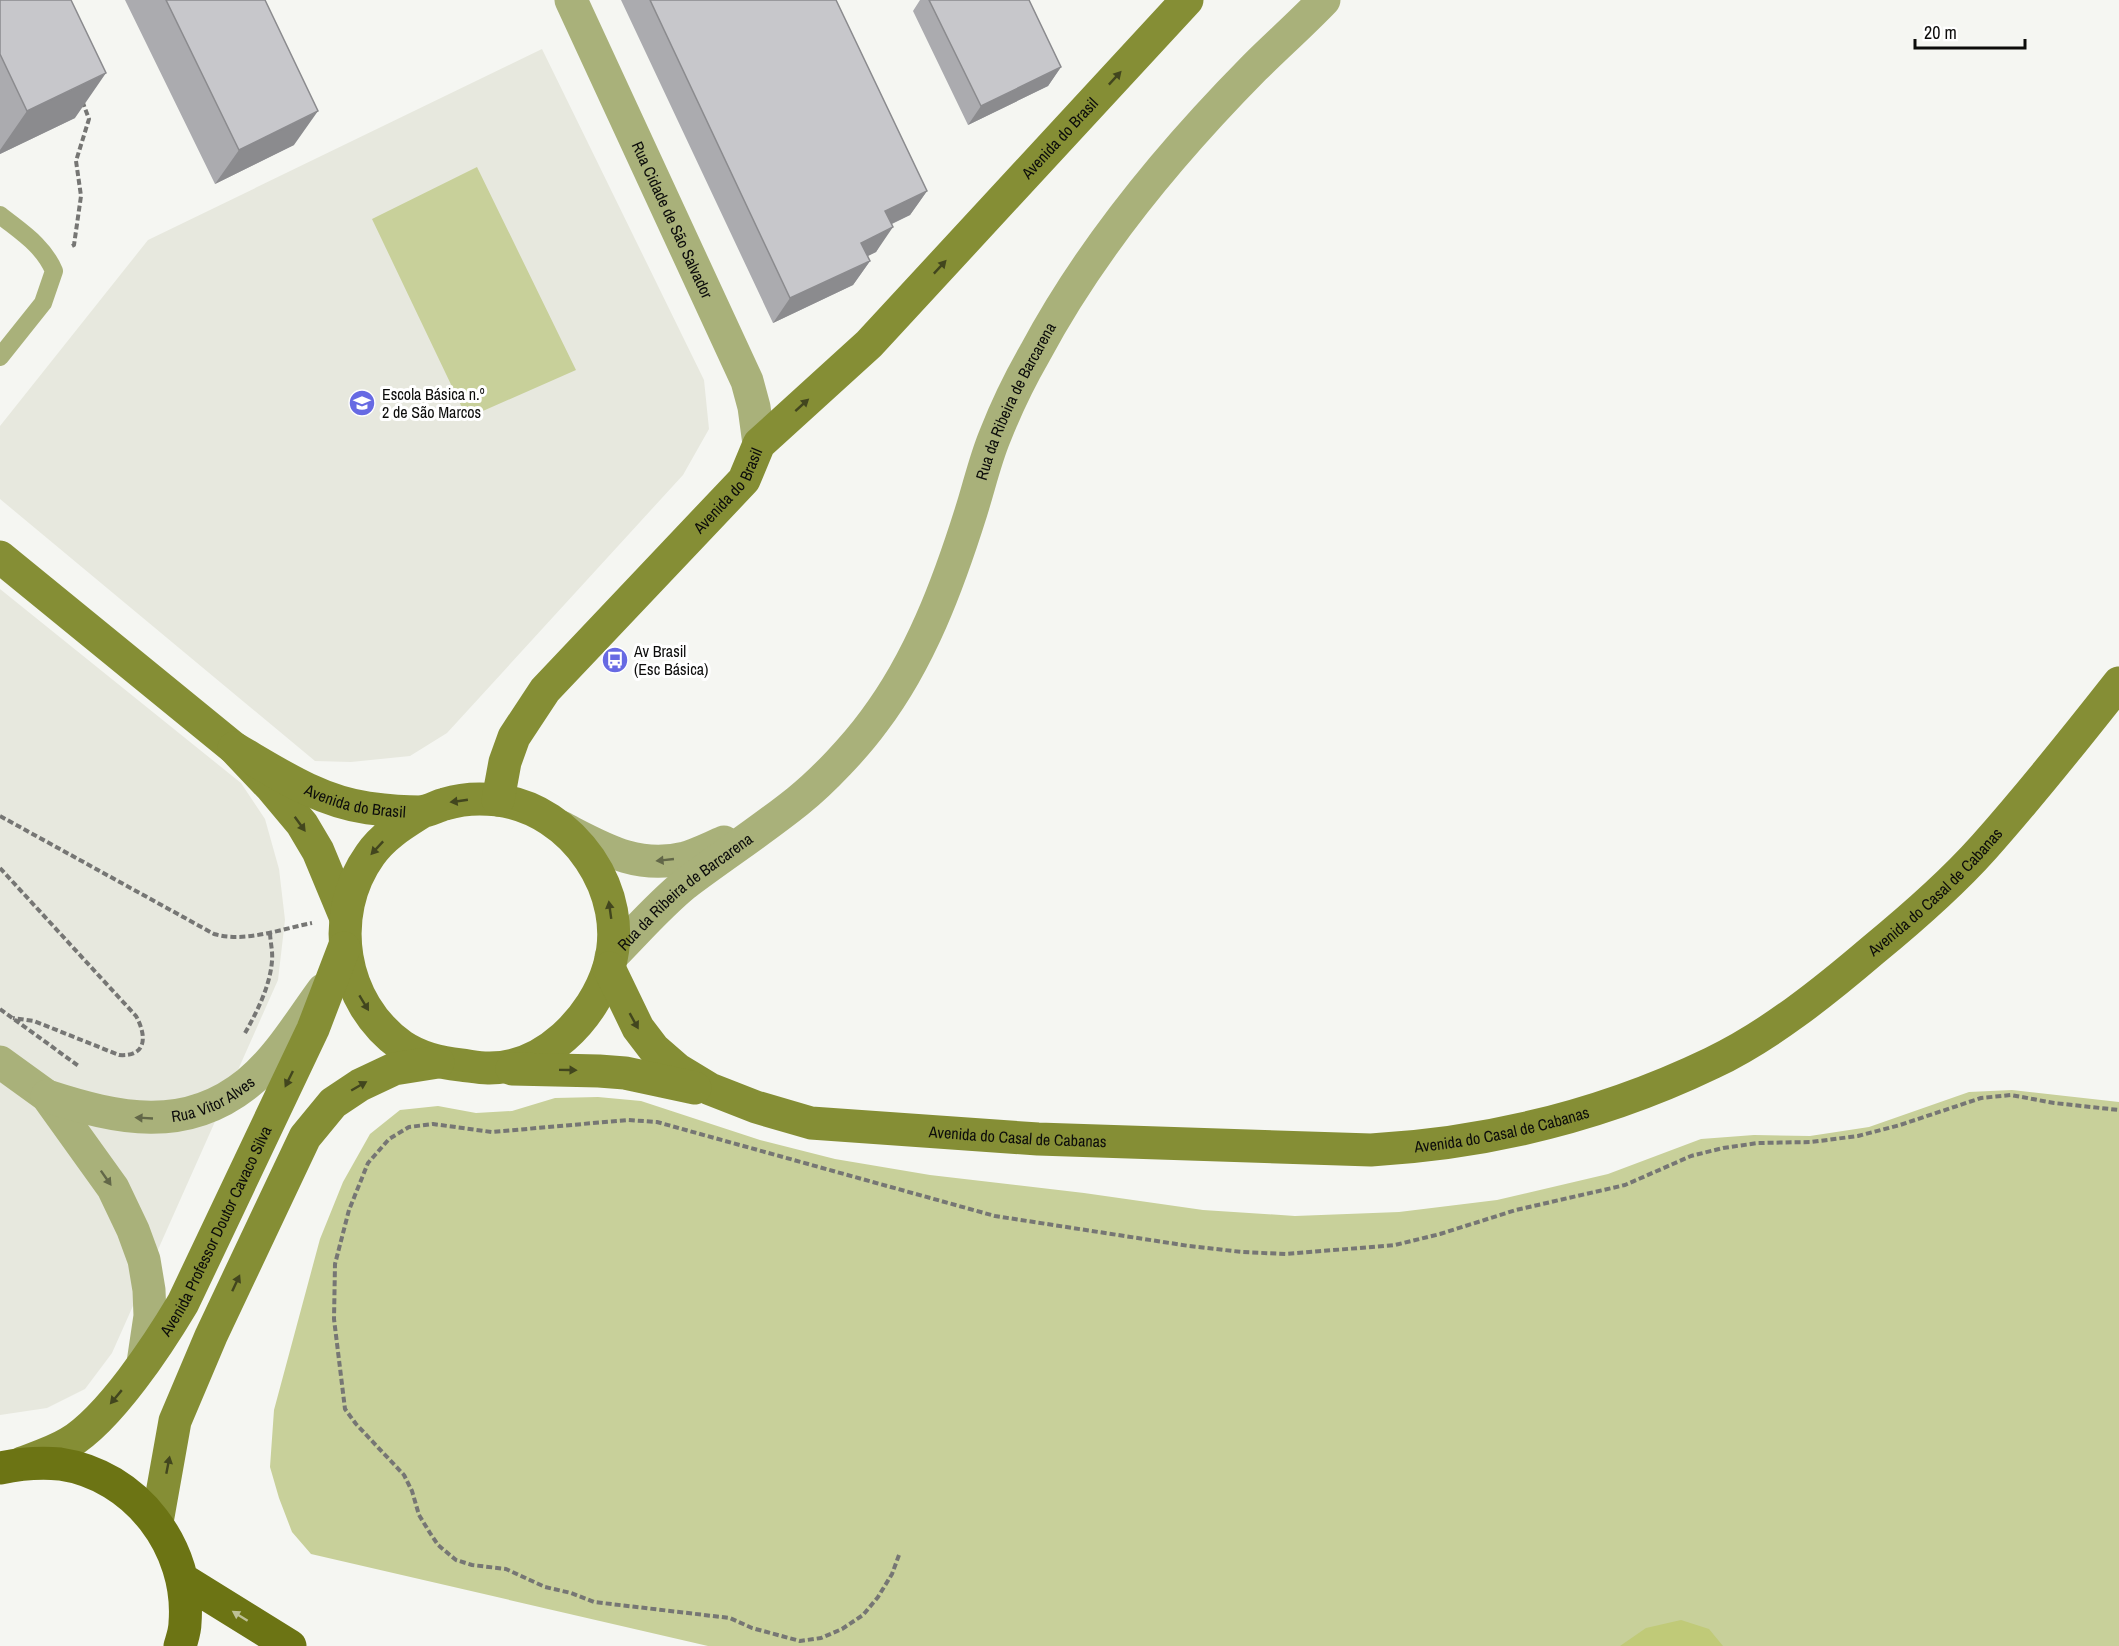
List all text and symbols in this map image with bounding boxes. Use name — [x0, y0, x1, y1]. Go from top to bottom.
scale bar — [1915, 12, 2024, 50]
text: 20 m — [1924, 20, 1957, 45]
one-way arrow — [1108, 70, 1122, 85]
street label: Avenida do Brasil — [1016, 93, 1103, 184]
street label: Rua Cidade de São Salvador — [627, 138, 719, 302]
one-way arrow — [933, 260, 946, 275]
street label: Rua da Ribeira de Barcarena — [970, 318, 1061, 483]
place label: Escola Básica n.º 2 de São Marcos — [382, 383, 485, 423]
school or university icon: Escola Básica n.º 2 de São Marcos — [347, 388, 377, 418]
one-way arrow — [794, 399, 809, 412]
street label: Avenida do Brasil — [687, 444, 767, 539]
place label: Av Brasil (Esc Básica) — [633, 640, 708, 680]
bus stop icon: Av Brasil (Esc Básica) — [600, 645, 630, 675]
street label: Avenida do Brasil — [300, 778, 406, 823]
one-way arrow — [450, 797, 469, 806]
one-way arrow — [294, 816, 306, 831]
street label: Avenida do Casal de Cabanas — [1862, 823, 2007, 962]
street label: Rua da Ribeira de Barcarena — [612, 827, 757, 955]
one-way arrow — [370, 840, 384, 854]
one-way arrow — [655, 855, 674, 865]
one-way arrow — [606, 901, 615, 920]
one-way arrow — [358, 995, 369, 1011]
one-way arrow — [629, 1012, 639, 1029]
one-way arrow — [559, 1065, 578, 1075]
street label: Rua Vitor Alves — [170, 1071, 259, 1127]
one-way arrow — [285, 1071, 294, 1088]
one-way arrow — [351, 1081, 368, 1091]
street label: Avenida do Casal de Cabanas — [1412, 1101, 1592, 1158]
one-way arrow — [134, 1113, 153, 1122]
street label: Avenida do Casal de Cabanas — [927, 1120, 1107, 1152]
street label: Avenida Professor Doutor Cavaco Silva — [154, 1122, 277, 1341]
one-way arrow — [100, 1169, 112, 1185]
one-way arrow — [232, 1275, 241, 1292]
one-way arrow — [110, 1389, 123, 1404]
one-way arrow — [164, 1455, 173, 1474]
one-way arrow — [232, 1610, 248, 1621]

